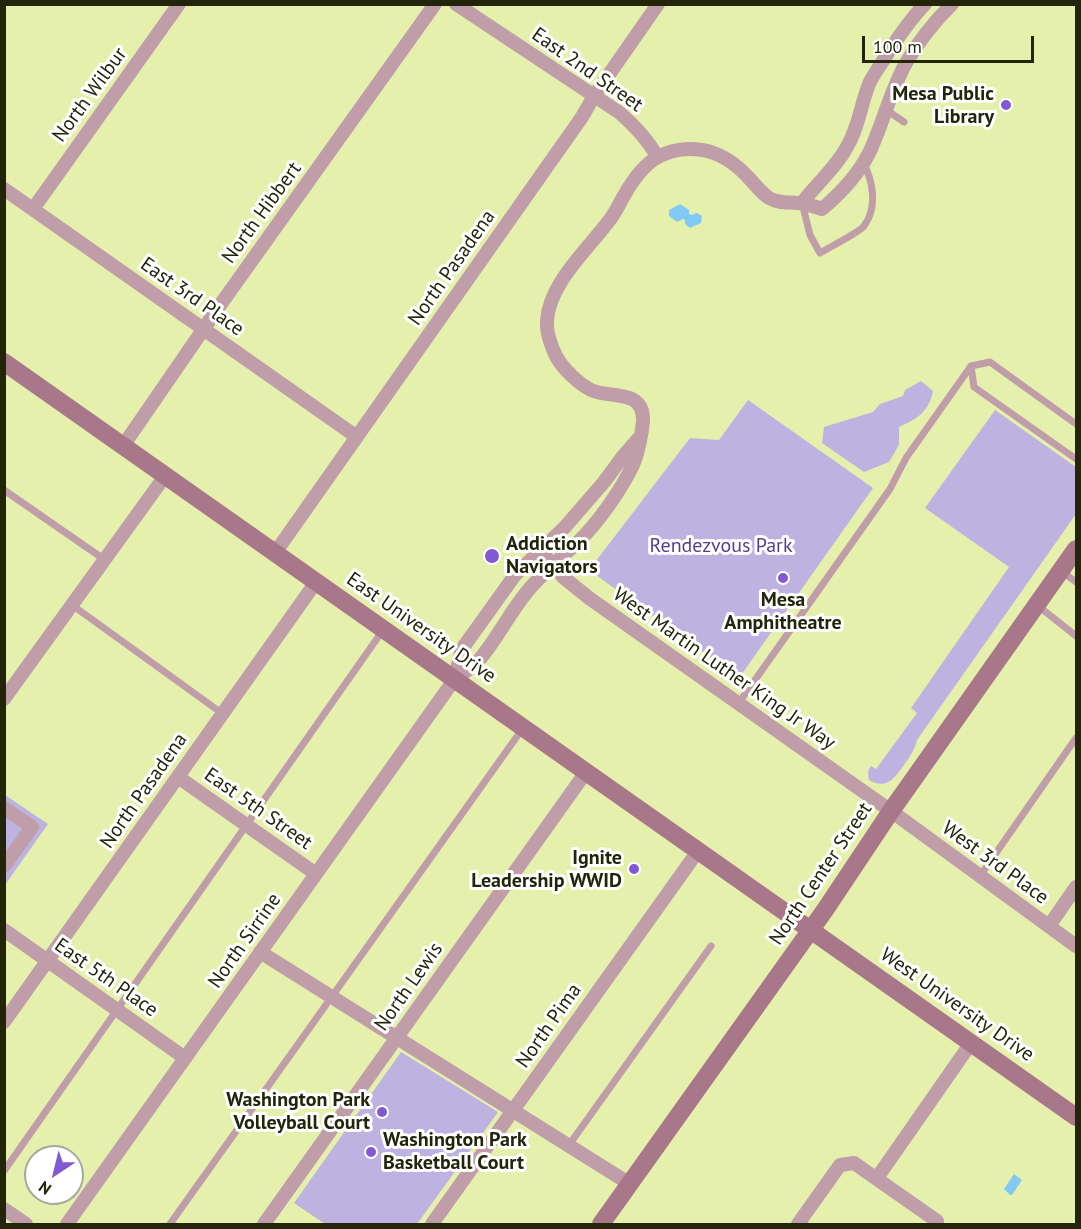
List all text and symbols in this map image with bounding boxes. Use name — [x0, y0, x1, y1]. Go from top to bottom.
street label: East 2nd Street — [527, 23, 647, 117]
scale bar — [865, 24, 1038, 62]
text: 100 m — [873, 35, 922, 58]
street label: North Wilbur — [48, 43, 132, 147]
place label: Mesa Public Library — [892, 82, 994, 129]
marker: Mesa Public Library — [999, 98, 1013, 112]
street label: North Hibbert — [217, 158, 307, 268]
street label: North Pasadena — [403, 206, 501, 330]
street label: East 3rd Place — [136, 253, 248, 341]
place label: Addiction Navigators — [506, 532, 598, 579]
park label: Rendezvous Park — [650, 534, 792, 558]
marker: Addiction Navigators — [483, 547, 501, 565]
street label: East University Drive — [342, 567, 500, 689]
marker: Mesa Amphitheatre — [776, 571, 790, 585]
street label: West Martin Luther King Jr Way — [608, 583, 840, 755]
place label: Mesa Amphitheatre — [724, 588, 842, 635]
street label: North Pasadena — [95, 729, 193, 853]
street label: East 5th Street — [199, 763, 317, 855]
street label: North Center Street — [765, 798, 877, 950]
street label: West 3rd Place — [937, 816, 1053, 910]
place label: Ignite Leadership WWID — [471, 846, 622, 893]
marker: Ignite Leadership WWID — [627, 862, 641, 876]
street label: North Sirrine — [203, 889, 287, 993]
street label: East 5th Place — [50, 934, 162, 1022]
street label: North Lewis — [370, 938, 448, 1036]
street label: West University Drive — [876, 943, 1038, 1067]
street label: North Pima — [511, 979, 587, 1073]
place label: Washington Park Volleyball Court — [226, 1088, 370, 1135]
marker: Washington Park Volleyball Court — [375, 1105, 389, 1119]
place label: Washington Park Basketball Court — [383, 1128, 527, 1175]
north arrow — [24, 1145, 84, 1205]
marker: Washington Park Basketball Court — [364, 1145, 378, 1159]
text: N — [35, 1177, 55, 1199]

